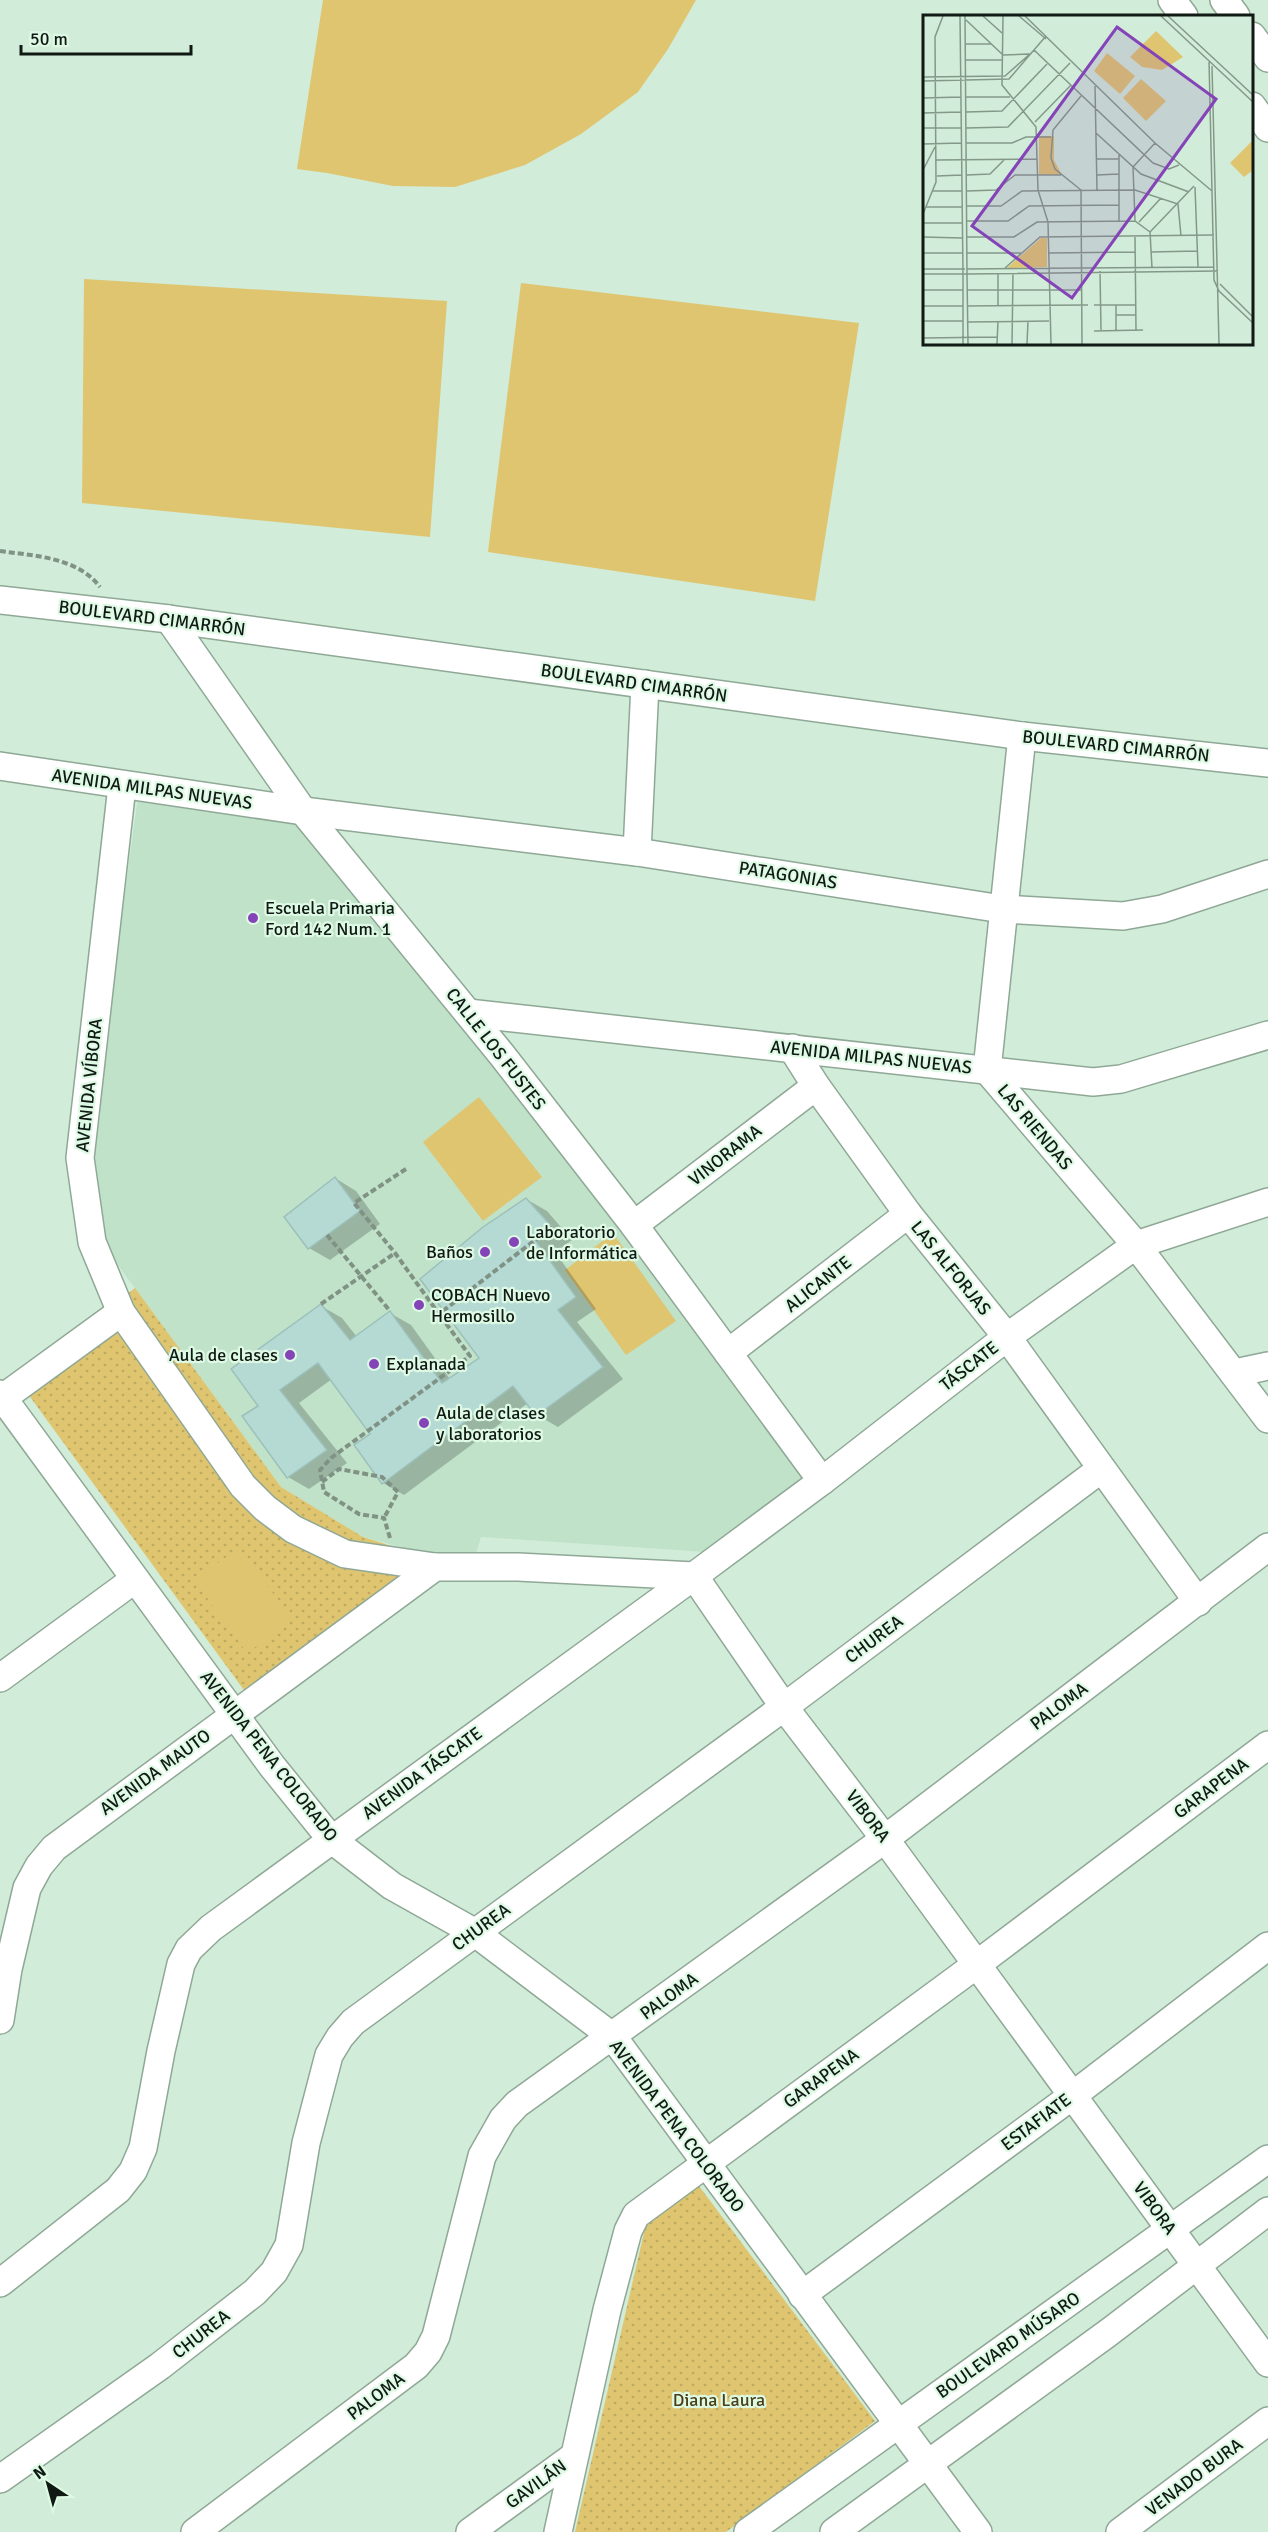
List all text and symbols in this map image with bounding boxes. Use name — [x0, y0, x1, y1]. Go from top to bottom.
inset map — [923, 15, 1253, 345]
scale bar — [21, 18, 190, 56]
text: 50 m — [30, 28, 68, 50]
street label: BOULEVARD CIMARRÓN — [57, 596, 247, 640]
street label: BOULEVARD CIMARRÓN — [539, 659, 729, 707]
street label: BOULEVARD CIMARRÓN — [1021, 725, 1211, 767]
street label: AVENIDA MILPAS NUEVAS — [50, 764, 254, 814]
street label: PATAGONIAS — [737, 856, 839, 894]
place label: Escuela Primaria Ford 142 Num. 1 — [265, 897, 395, 940]
marker: Escuela Primaria Ford 142 Num. 1 — [246, 911, 260, 925]
street label: CALLE LOS FUSTES — [441, 983, 551, 1115]
street label: AVENIDA VÍBORA — [71, 1017, 107, 1153]
street label: AVENIDA MILPAS NUEVAS — [769, 1035, 973, 1079]
street label: LAS RIENDAS — [993, 1080, 1077, 1174]
street label: VINORAMA — [684, 1120, 766, 1190]
street label: LAS ALFORJAS — [906, 1216, 996, 1320]
place label: Laboratorio de Informática — [526, 1221, 638, 1264]
marker: Laboratorio de Informática — [507, 1235, 521, 1249]
place label: Baños — [426, 1241, 473, 1263]
marker: Baños — [478, 1245, 492, 1259]
street label: ALICANTE — [780, 1251, 856, 1317]
place label: COBACH Nuevo Hermosillo — [431, 1284, 550, 1327]
marker: COBACH Nuevo Hermosillo — [412, 1298, 426, 1312]
street label: TÁSCATE — [935, 1336, 1003, 1396]
place label: Aula de clases — [169, 1344, 278, 1366]
marker: Aula de clases — [283, 1348, 297, 1362]
place label: Explanada — [386, 1353, 466, 1375]
marker: Explanada — [367, 1357, 381, 1371]
place label: Aula de clases y laboratorios — [436, 1402, 545, 1445]
marker: Aula de clases y laboratorios — [417, 1416, 431, 1430]
street label: CHUREA — [841, 1610, 907, 1668]
street label: AVENIDA PENA COLORADO — [195, 1666, 343, 1846]
street label: PALOMA — [1026, 1677, 1092, 1735]
street label: AVENIDA TÁSCATE — [358, 1722, 486, 1824]
street label: AVENIDA MAUTO — [95, 1724, 215, 1820]
street label: GARAPENA — [1169, 1753, 1253, 1823]
street label: VIBORA — [841, 1785, 895, 1847]
street label: CHUREA — [447, 1898, 515, 1956]
street label: PALOMA — [636, 1968, 702, 2024]
street label: AVENIDA PENA COLORADO — [605, 2035, 749, 2217]
street label: GARAPENA — [779, 2043, 863, 2113]
street label: ESTAFIATE — [997, 2089, 1075, 2155]
street label: VIBORA — [1128, 2177, 1182, 2239]
street label: BOULEVARD MÚSARO — [932, 2287, 1084, 2403]
street label: CHUREA — [168, 2305, 234, 2363]
street label: PALOMA — [343, 2367, 409, 2425]
park label: Diana Laura — [673, 2389, 765, 2411]
street label: VENADO BURA — [1141, 2433, 1247, 2521]
north arrow — [18, 2454, 78, 2514]
street label: GAVILÁN — [501, 2455, 571, 2513]
text: N — [29, 2461, 50, 2484]

